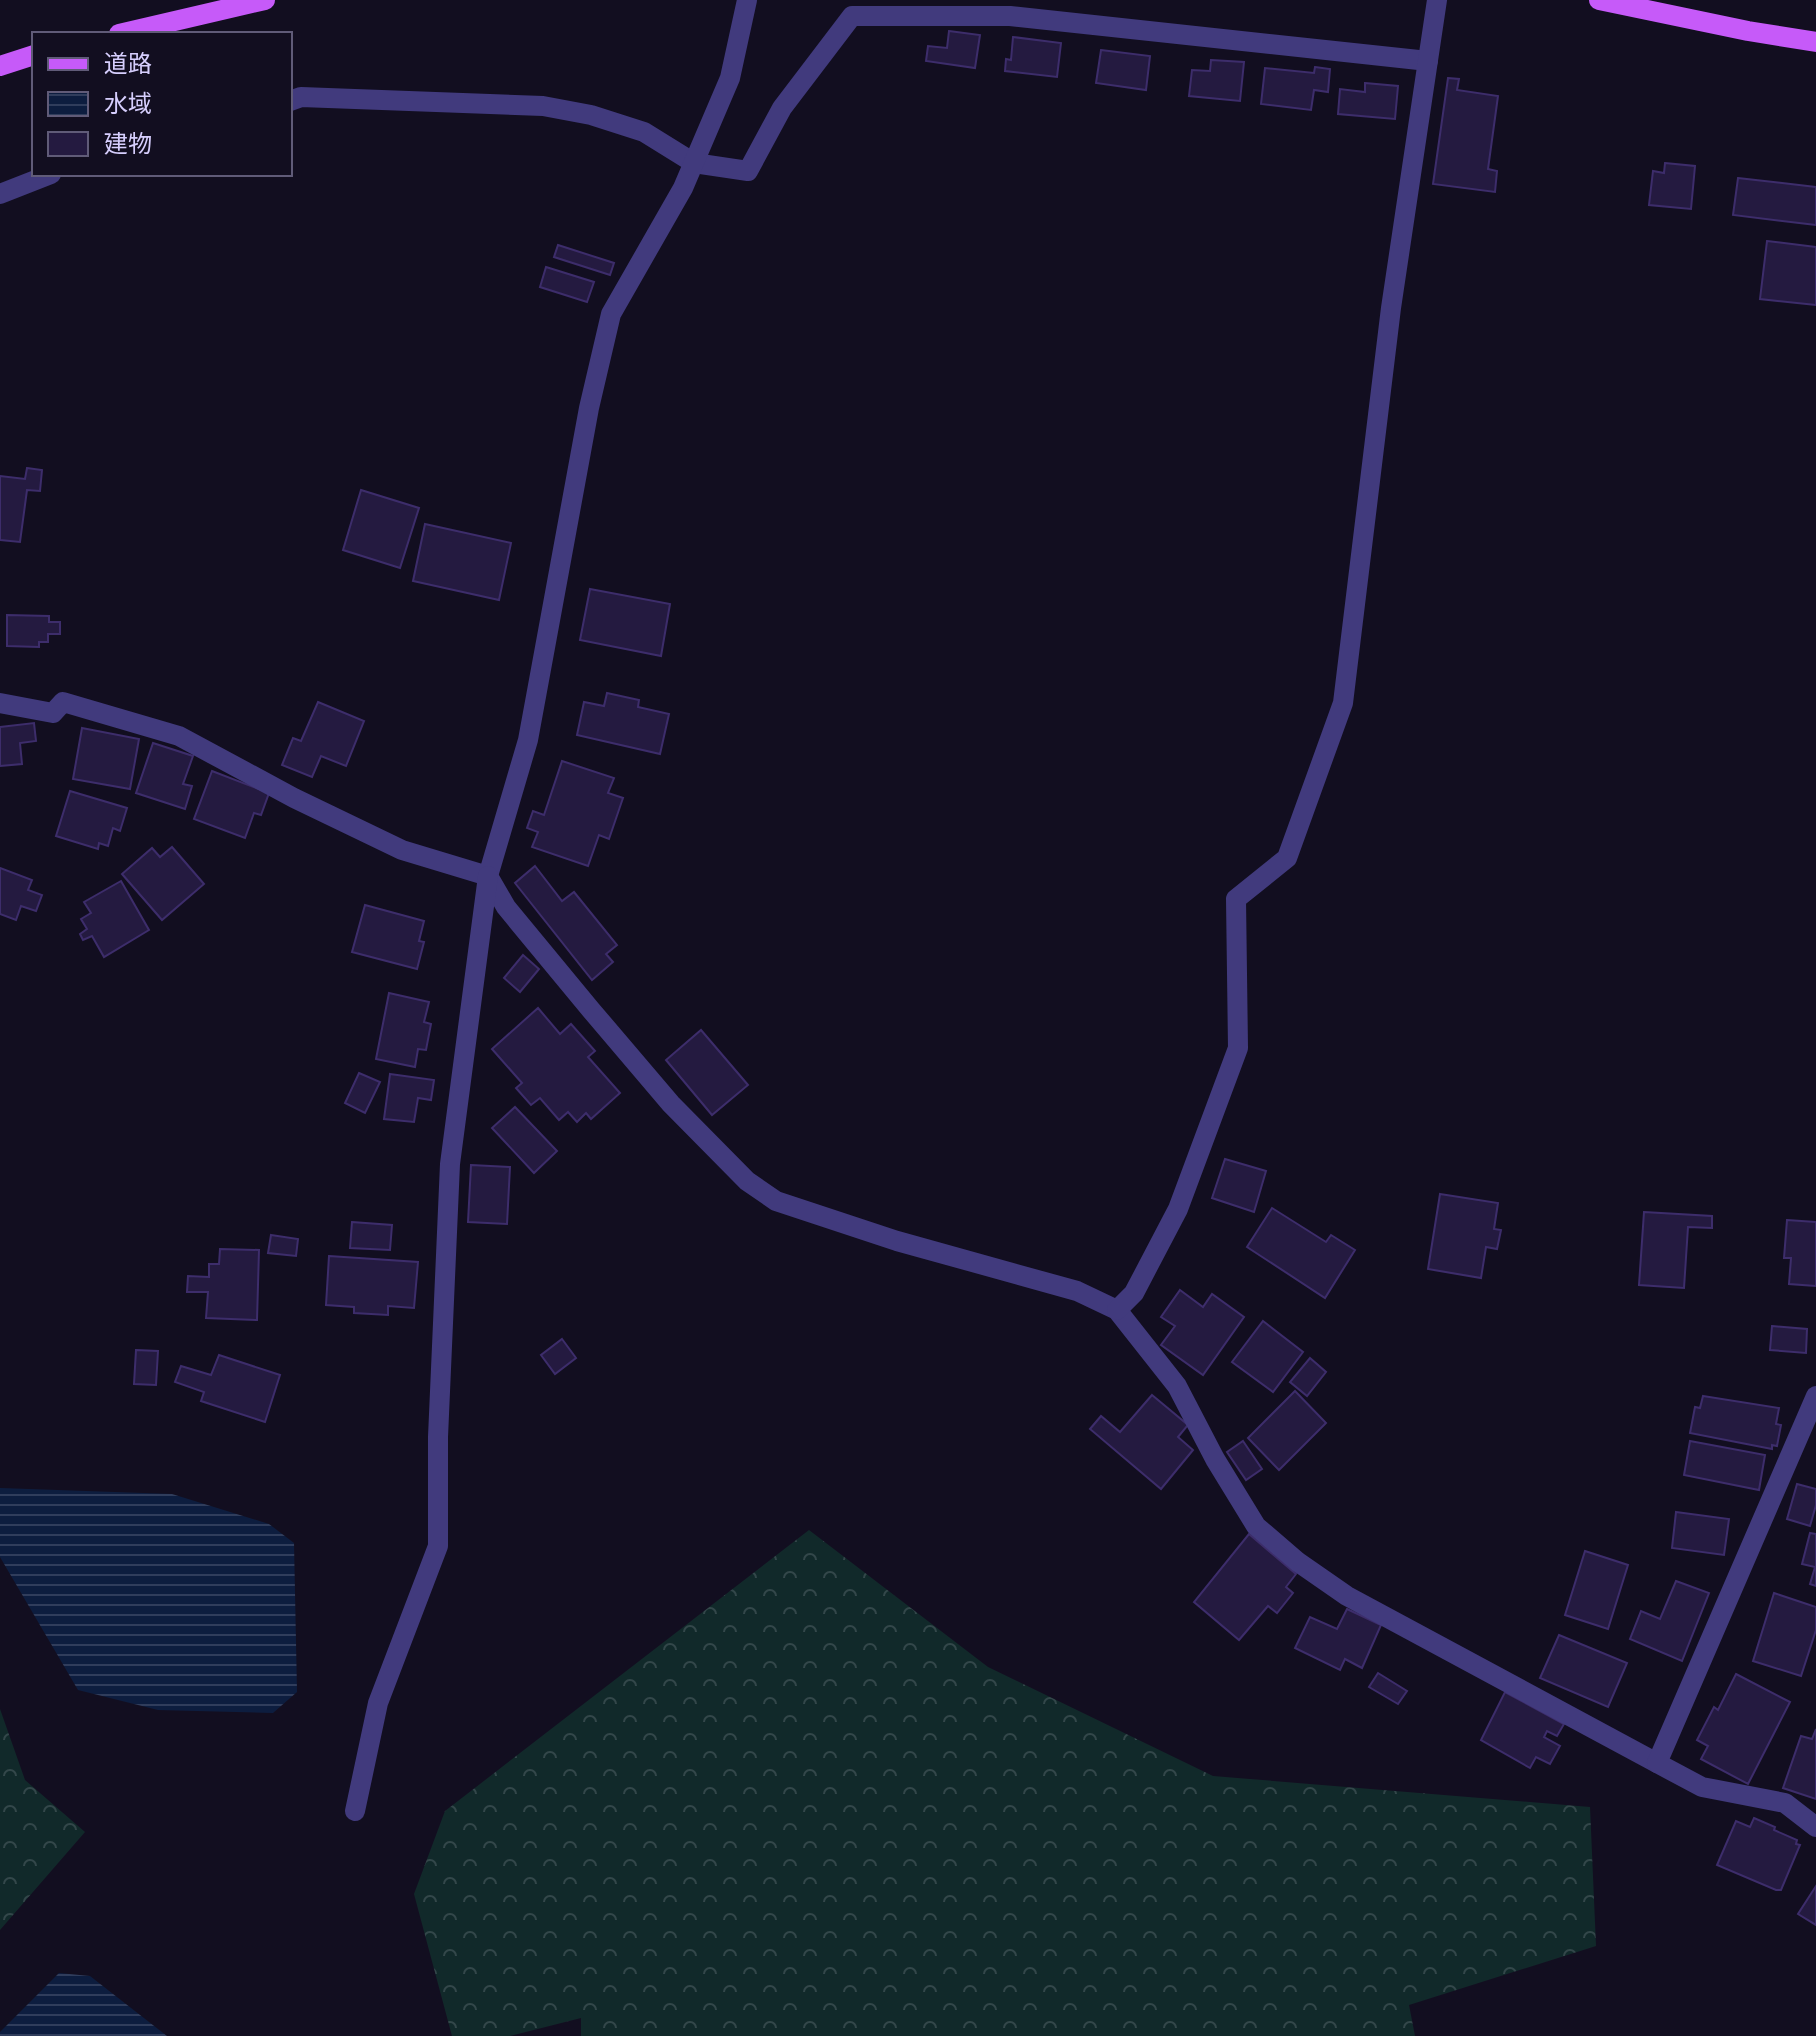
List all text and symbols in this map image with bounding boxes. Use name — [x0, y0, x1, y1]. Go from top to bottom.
legend — [32, 32, 292, 176]
text: 道路 — [104, 49, 152, 79]
text: 水域 — [104, 89, 152, 119]
text: 建物 — [104, 129, 152, 159]

